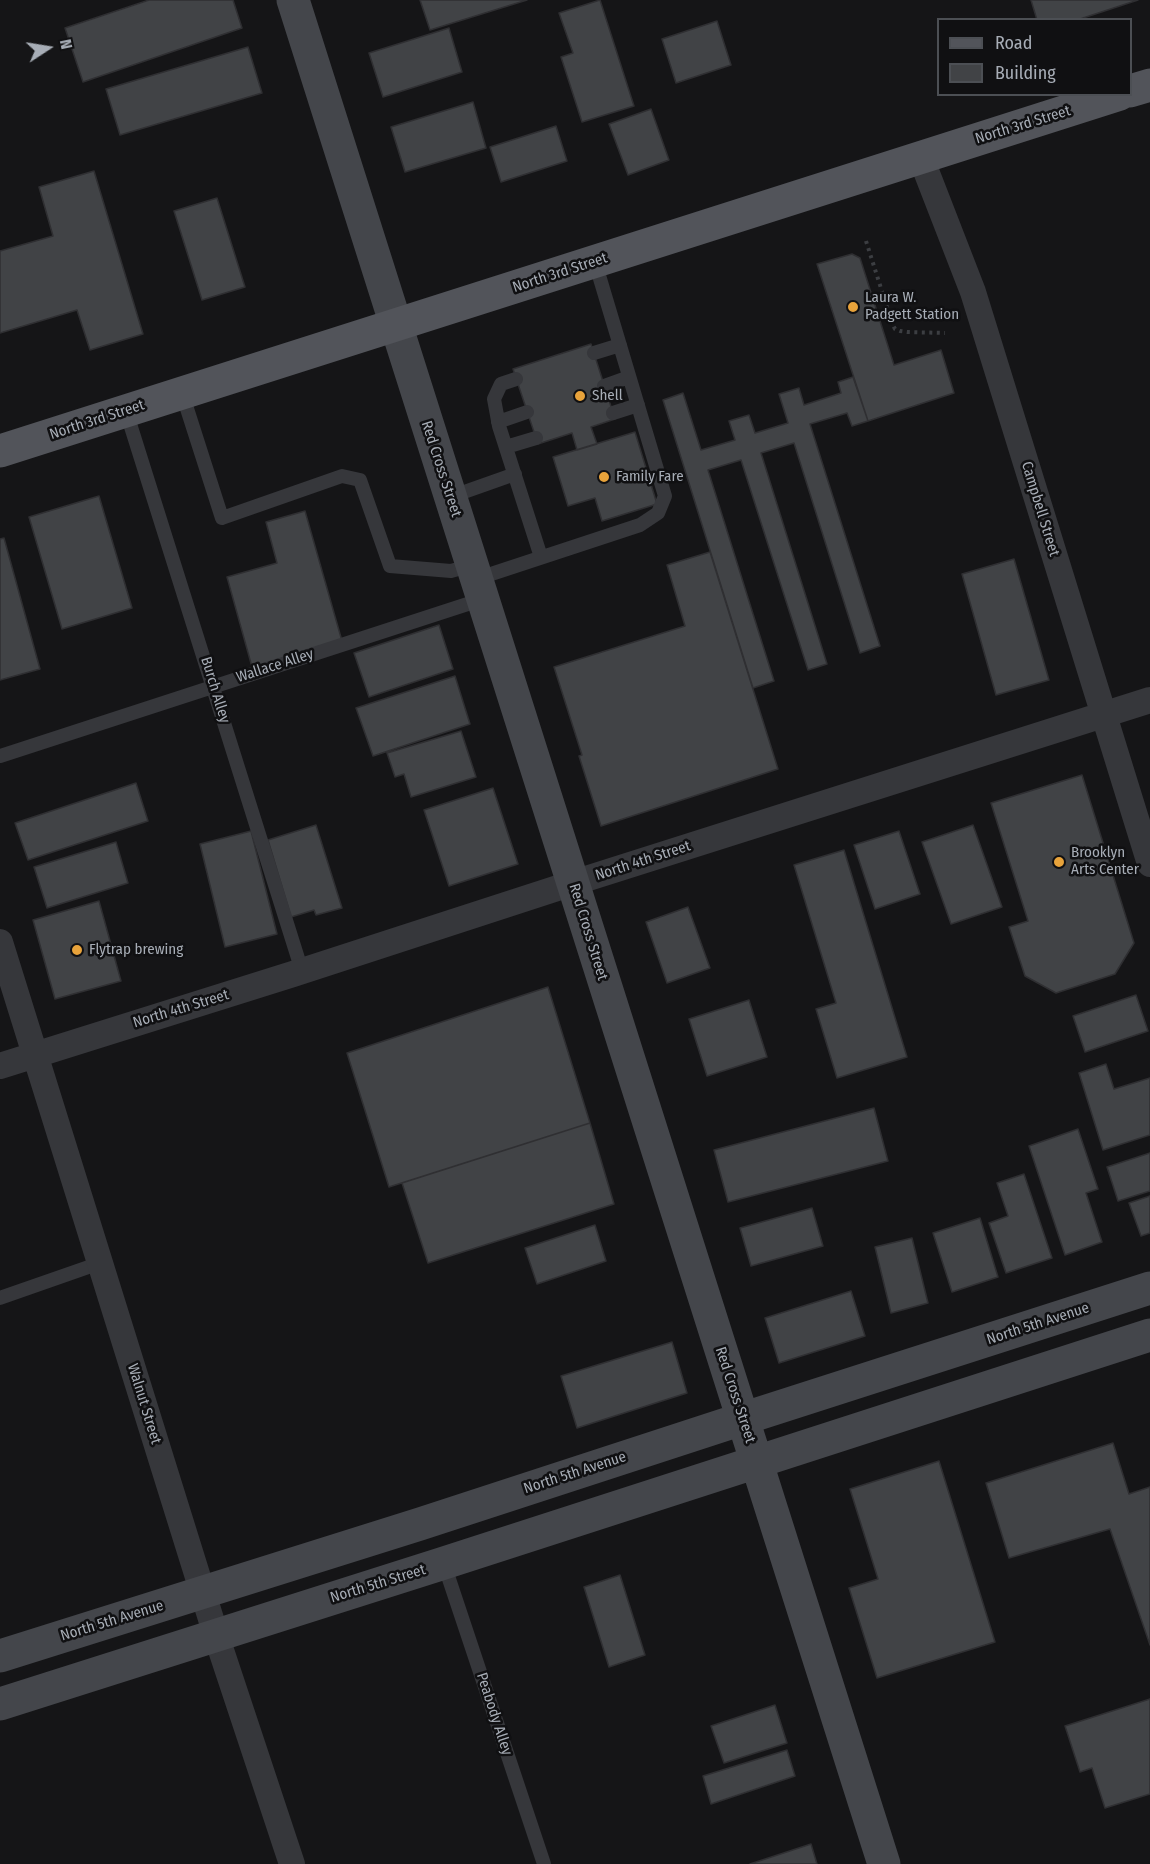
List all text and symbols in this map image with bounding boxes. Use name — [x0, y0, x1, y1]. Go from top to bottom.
north arrow — [18, 18, 78, 78]
legend — [937, 18, 1132, 96]
text: Road — [995, 32, 1032, 54]
text: N — [56, 37, 76, 51]
text: Building — [995, 62, 1056, 84]
street label: North 3rd Street — [973, 102, 1073, 148]
street label: North 3rd Street — [510, 249, 610, 297]
place label: Laura W. Padgett Station — [865, 289, 959, 324]
marker: Laura W. Padgett Station — [846, 300, 860, 314]
place label: Shell — [592, 387, 623, 405]
marker: Shell — [573, 389, 587, 403]
street label: North 3rd Street — [47, 396, 147, 444]
street label: Red Cross Street — [417, 419, 465, 519]
street label: Campbell Street — [1017, 459, 1063, 559]
place label: Family Fare — [616, 468, 684, 486]
marker: Family Fare — [597, 470, 611, 484]
street label: Wallace Alley — [234, 645, 316, 687]
street label: Burch Alley — [196, 655, 234, 725]
street label: North 4th Street — [593, 837, 693, 885]
place label: Brooklyn Arts Center — [1071, 844, 1139, 879]
marker: Brooklyn Arts Center — [1052, 855, 1066, 869]
street label: Red Cross Street — [565, 882, 611, 982]
place label: Flytrap brewing — [89, 941, 183, 959]
marker: Flytrap brewing — [70, 943, 84, 957]
street label: North 4th Street — [131, 986, 231, 1032]
street label: North 5th Avenue — [984, 1299, 1092, 1349]
street label: Red Cross Street — [711, 1345, 759, 1445]
street label: Walnut Street — [123, 1362, 165, 1446]
street label: North 5th Avenue — [521, 1448, 629, 1498]
street label: North 5th Street — [328, 1561, 428, 1607]
street label: North 5th Avenue — [58, 1597, 166, 1645]
street label: Peabody Alley — [472, 1670, 516, 1758]

